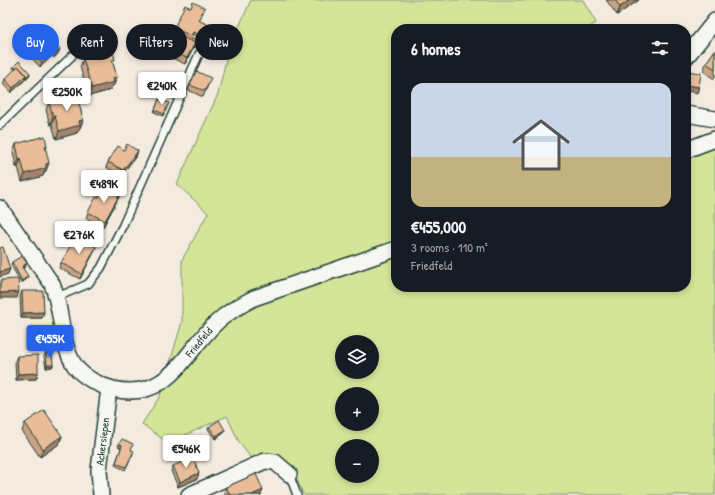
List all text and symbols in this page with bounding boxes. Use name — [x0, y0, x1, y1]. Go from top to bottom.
chip: Buy — [12, 24, 59, 60]
chip: Rent — [67, 24, 118, 60]
chip: Filters — [126, 24, 187, 60]
chip: New — [195, 24, 243, 60]
text: 6 homes — [411, 37, 461, 60]
icon: filters — [649, 37, 671, 59]
pin: €240K — [134, 72, 190, 106]
text: €240K — [147, 76, 177, 94]
pin: €250K — [39, 78, 95, 112]
text: €250K — [52, 82, 82, 100]
icon: home — [505, 109, 577, 181]
pin: €489K — [76, 170, 132, 204]
text: €489K — [90, 174, 118, 192]
text: €455,000 — [411, 215, 466, 238]
pin: €276K — [51, 221, 107, 255]
text: €276K — [64, 225, 94, 243]
text: 3 rooms · 110 m² — [411, 238, 488, 256]
text: Friedfeld — [411, 256, 452, 274]
street label: Friedfeld — [182, 323, 216, 361]
pin: €455K — [22, 325, 78, 359]
text: €455K — [36, 329, 64, 347]
map controls — [335, 335, 379, 483]
button: layers — [335, 335, 379, 379]
button: + — [335, 387, 379, 431]
street label: Ackersiepen — [93, 417, 112, 466]
pin: €546K — [158, 435, 214, 469]
text: €546K — [172, 439, 200, 457]
button: − — [335, 439, 379, 483]

